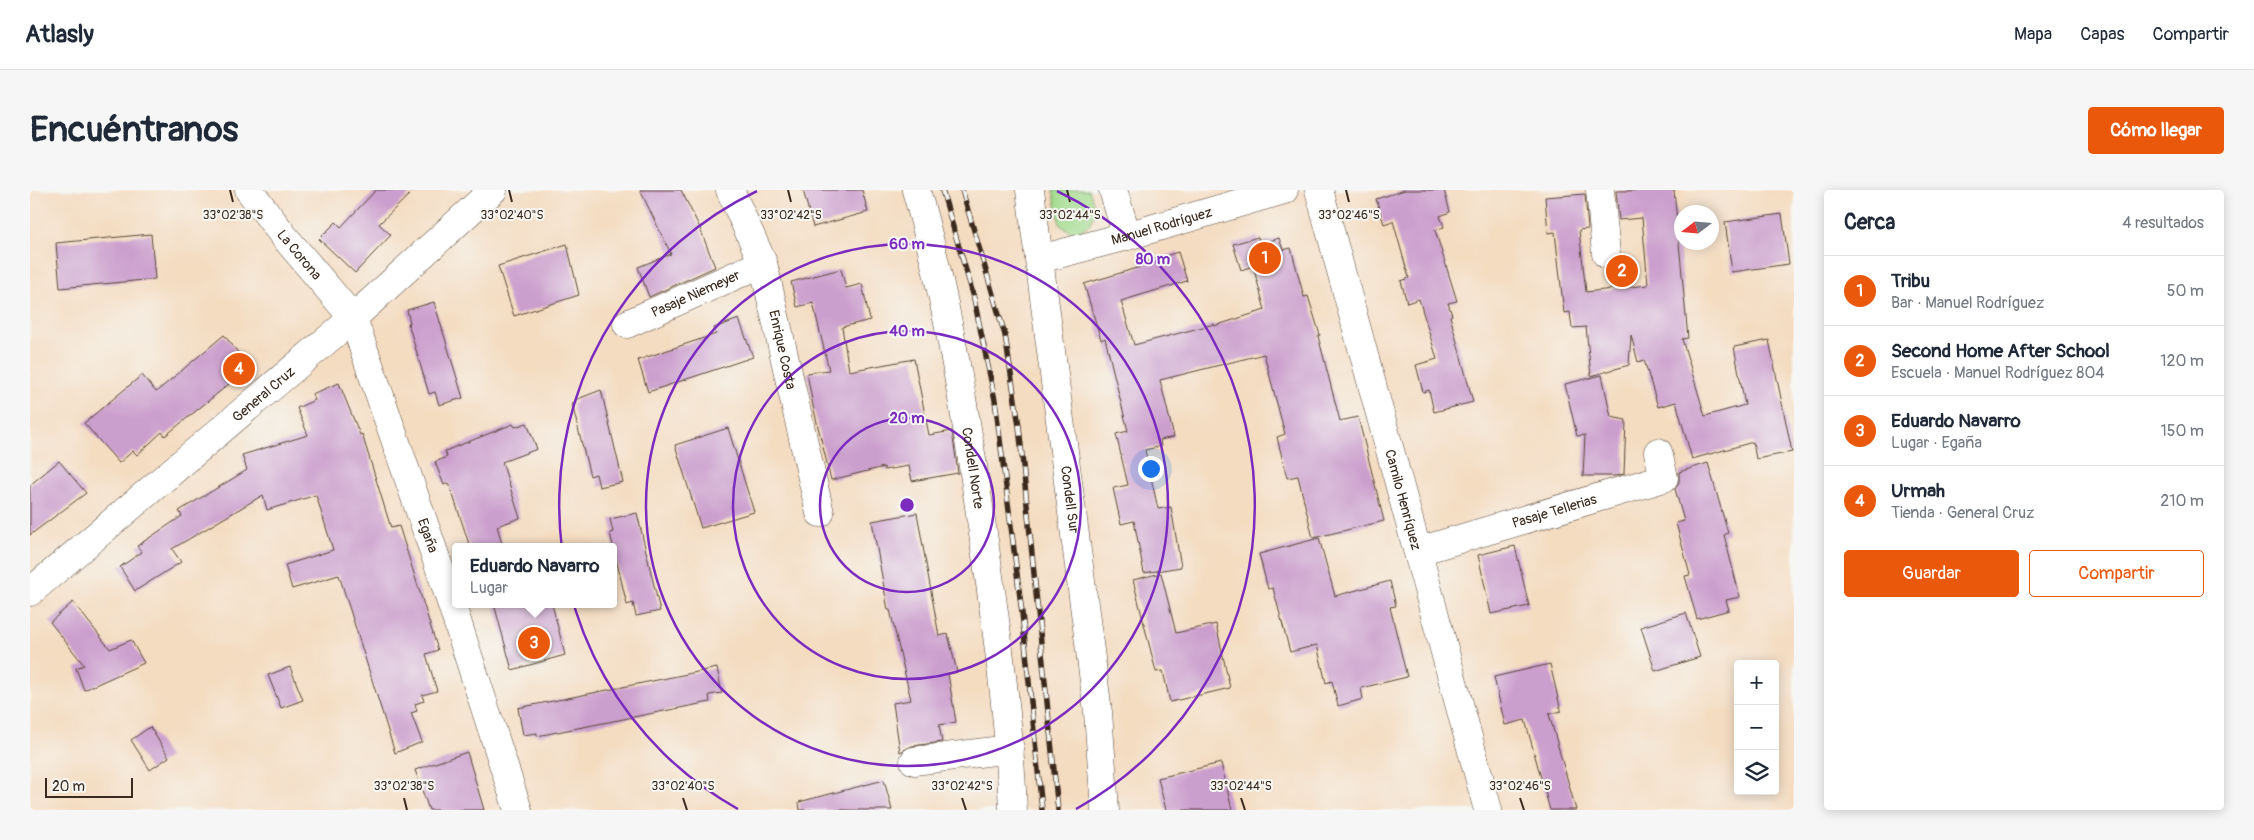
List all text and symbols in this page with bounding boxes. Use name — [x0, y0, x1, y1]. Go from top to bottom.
text: Atlasly — [25, 20, 94, 49]
text: Mapa — [2014, 23, 2052, 46]
text: Capas — [2080, 23, 2125, 46]
text: Compartir — [2153, 23, 2229, 46]
button: Cómo llegar — [2088, 107, 2224, 154]
text: Encuéntranos — [30, 108, 238, 152]
street label: Manuel Rodríguez — [1109, 203, 1214, 248]
north arrow — [1674, 205, 1719, 250]
text: 33°02'38"S — [203, 208, 263, 223]
text: 33°02'40"S — [481, 208, 543, 223]
text: 33°02'42"S — [760, 208, 822, 223]
text: 33°02'44"S — [1039, 208, 1101, 223]
text: 33°02'46"S — [1318, 208, 1380, 223]
text: Cerca — [1844, 209, 1895, 236]
text: 4 resultados — [2122, 213, 2204, 233]
street label: La Corona — [274, 226, 325, 283]
text: 60 m — [889, 235, 925, 254]
pin: 1 — [1249, 239, 1281, 277]
text: 80 m — [1136, 250, 1170, 269]
pin: 2 — [1606, 252, 1638, 290]
street label: Pasaje Niemeyer — [648, 266, 742, 321]
text: Tribu — [1891, 269, 1930, 293]
text: 1 — [1857, 281, 1863, 301]
text: 50 m — [2167, 281, 2204, 301]
text: Bar · Manuel Rodríguez — [1891, 293, 2044, 313]
street label: Enrique Costa — [765, 308, 800, 391]
text: 40 m — [889, 322, 925, 341]
text: Second Home After School — [1891, 339, 2110, 363]
pin: 4 — [223, 350, 255, 388]
text: 2 — [1856, 351, 1864, 371]
text: 120 m — [2160, 351, 2204, 371]
street label: General Cruz — [229, 363, 298, 425]
text: Escuela · Manuel Rodríguez 804 — [1891, 363, 2105, 383]
text: 20 m — [889, 409, 925, 428]
text: Eduardo Navarro — [1891, 409, 2021, 433]
text: 3 — [1856, 421, 1864, 441]
text: 150 m — [2160, 421, 2204, 441]
street label: Condell Norte — [958, 426, 988, 510]
text: Lugar · Egaña — [1891, 433, 1982, 453]
street label: Camilo Henríquez — [1382, 447, 1425, 552]
your location — [1138, 456, 1164, 482]
street label: Condell Sur — [1057, 465, 1083, 534]
text: Urmah — [1891, 479, 1945, 503]
street label: Pasaje Tellerias — [1510, 490, 1599, 531]
text: 4 — [1855, 491, 1865, 511]
text: 210 m — [2160, 491, 2204, 511]
centre of rings — [898, 496, 916, 514]
text: Tienda · General Cruz — [1891, 503, 2034, 523]
street label: Egaña — [414, 516, 442, 555]
popup — [452, 543, 617, 608]
button: Guardar — [1844, 550, 2019, 597]
button: Compartir — [2029, 550, 2204, 597]
text: Eduardo Navarro — [470, 554, 599, 578]
text: Lugar — [470, 578, 508, 598]
pin: 3 — [518, 624, 550, 662]
map controls — [1734, 660, 1779, 795]
button: + — [1734, 660, 1779, 705]
button: − — [1734, 705, 1779, 750]
button: layers — [1734, 750, 1779, 795]
scale bar — [45, 775, 132, 798]
text: 20 m — [52, 778, 85, 795]
text: 33°02'38"S — [374, 779, 434, 794]
text: 33°02'40"S — [652, 779, 714, 794]
text: 33°02'42"S — [931, 779, 993, 794]
text: 33°02'44"S — [1210, 779, 1272, 794]
text: 33°02'46"S — [1489, 779, 1551, 794]

